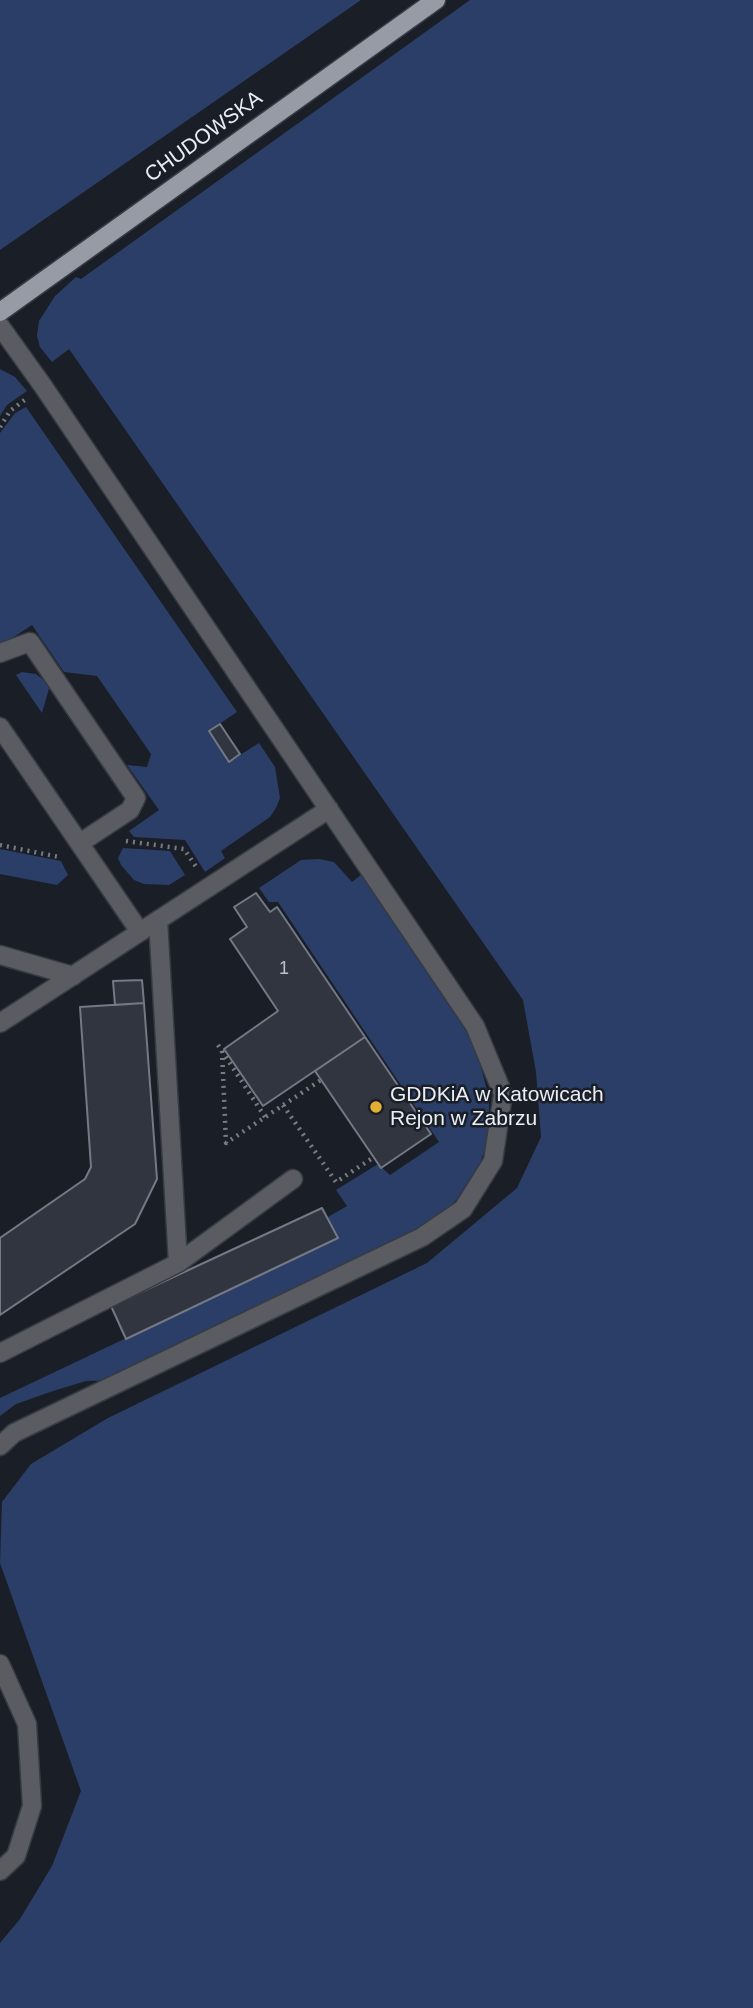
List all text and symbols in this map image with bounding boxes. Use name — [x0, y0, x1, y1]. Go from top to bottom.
street label: CHUDOWSKA — [140, 86, 268, 188]
house number: 1 — [279, 958, 289, 980]
place label: GDDKiA w Katowicach Rejon w Zabrzu — [390, 1082, 604, 1132]
marker: GDDKiA w Katowicach Rejon w Zabrzu — [368, 1099, 384, 1115]

